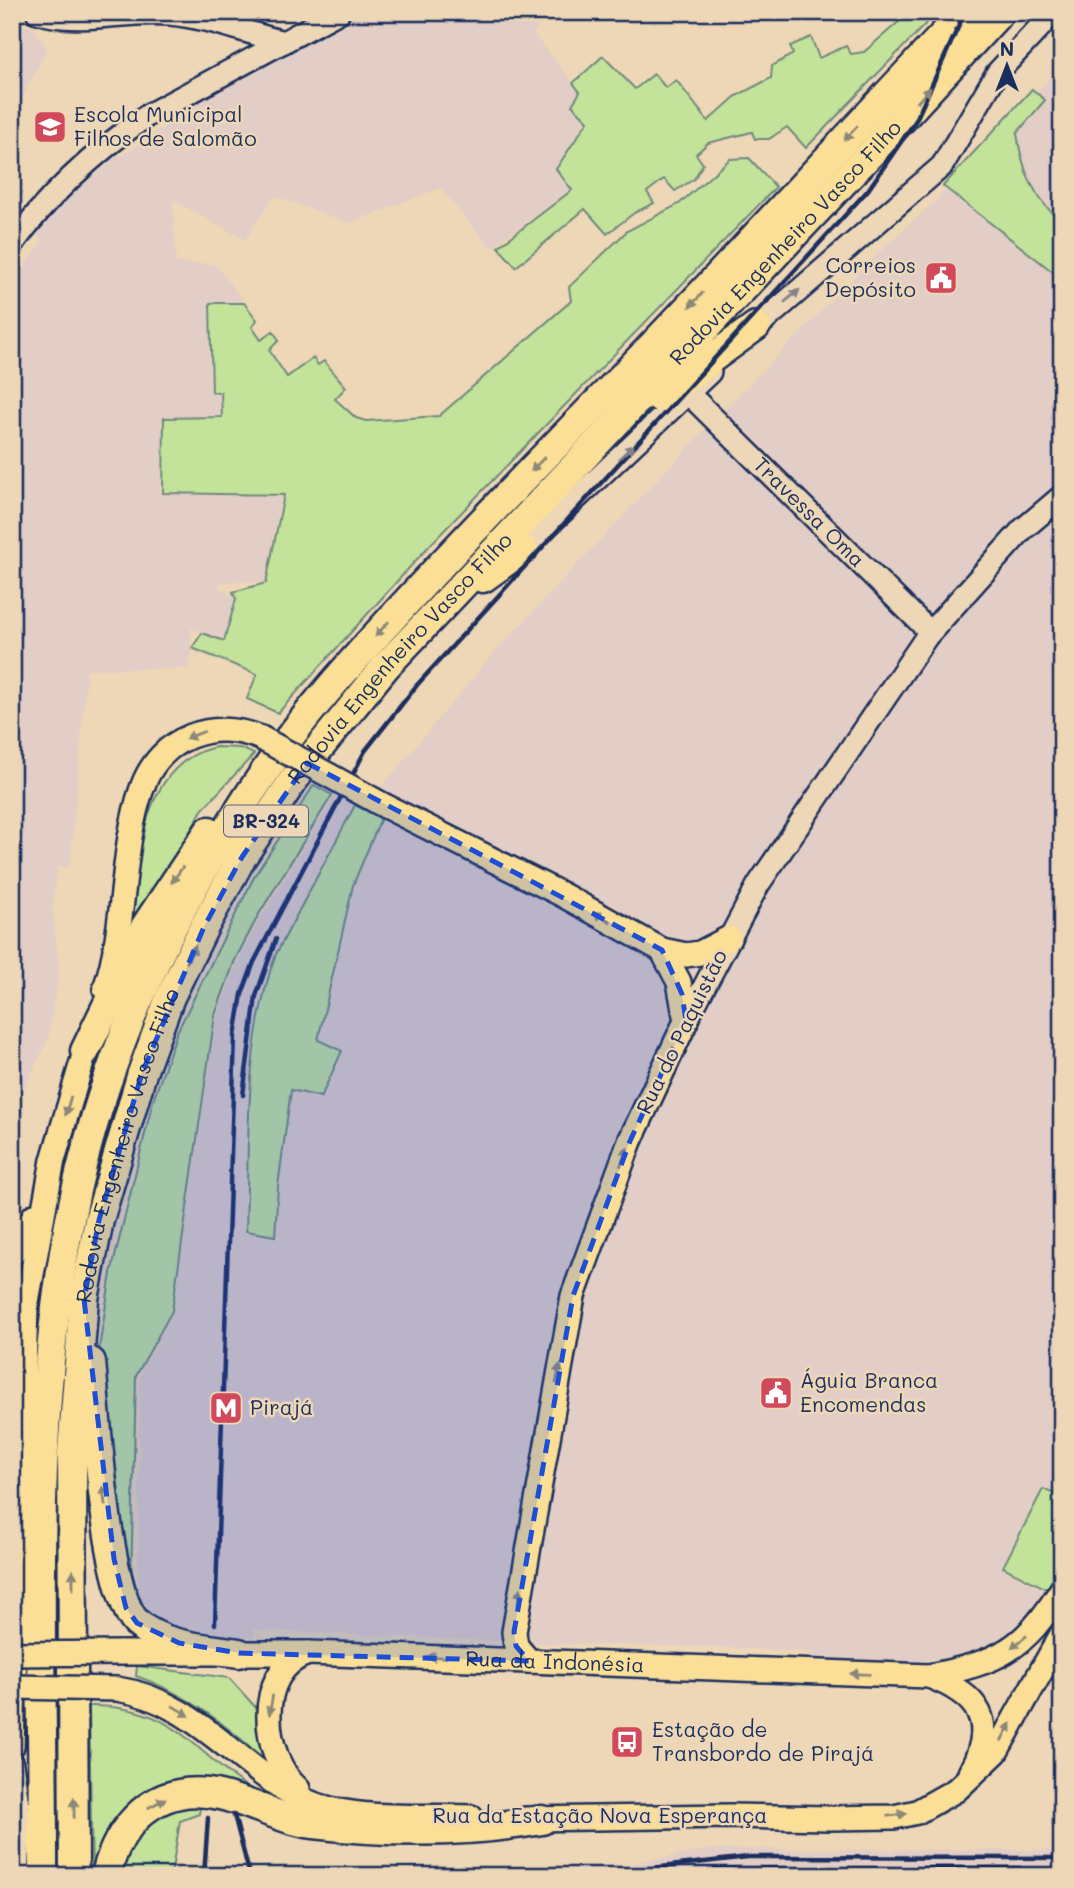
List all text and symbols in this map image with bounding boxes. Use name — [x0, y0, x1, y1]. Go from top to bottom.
north arrow — [972, 32, 1042, 102]
text: N — [1000, 36, 1014, 61]
one-way arrow — [916, 86, 932, 104]
place label: Escola Municipal Filhos de Salomão — [74, 100, 257, 151]
school or university icon: Escola Municipal Filhos de Salomão — [31, 108, 69, 146]
street label: Rodovia Engenheiro Vasco Filho — [663, 114, 906, 370]
one-way arrow — [843, 124, 859, 141]
place label: Correios Depósito — [825, 251, 916, 302]
public building icon: Correios Depósito — [922, 259, 960, 297]
one-way arrow — [783, 288, 801, 304]
one-way arrow — [688, 291, 704, 308]
one-way arrow — [617, 444, 635, 460]
street label: Travessa Oma — [749, 450, 872, 572]
one-way arrow — [529, 455, 546, 472]
street label: Rodovia Engenheiro Vasco Filho — [281, 526, 517, 789]
one-way arrow — [374, 620, 390, 638]
one-way arrow — [184, 730, 205, 741]
road number: BR-324 — [224, 806, 308, 836]
one-way arrow — [170, 866, 184, 884]
one-way arrow — [592, 911, 612, 923]
one-way arrow — [185, 944, 197, 964]
street label: Rua do Paquistão — [629, 945, 732, 1118]
street label: Rodovia Engenheiro Vasco Filho — [69, 983, 184, 1305]
one-way arrow — [63, 1095, 73, 1116]
one-way arrow — [618, 1146, 629, 1167]
one-way arrow — [553, 1363, 564, 1385]
place label: Águia Branca Encomendas — [800, 1366, 938, 1417]
public building icon: Águia Branca Encomendas — [757, 1374, 795, 1412]
metro station icon: Pirajá — [207, 1389, 245, 1427]
place label: Pirajá — [250, 1393, 313, 1420]
one-way arrow — [99, 1485, 110, 1507]
one-way arrow — [67, 1569, 79, 1591]
one-way arrow — [514, 1587, 525, 1609]
one-way arrow — [1011, 1634, 1029, 1649]
street label: Rua da Indonésia — [465, 1644, 645, 1677]
one-way arrow — [426, 1652, 448, 1663]
one-way arrow — [849, 1668, 871, 1679]
one-way arrow — [265, 1694, 276, 1716]
one-way arrow — [172, 1704, 191, 1717]
place label: Estação de Transbordo de Pirajá — [652, 1715, 874, 1766]
one-way arrow — [1000, 1722, 1012, 1742]
bus stop icon: Estação de Transbordo de Pirajá — [608, 1723, 646, 1761]
one-way arrow — [68, 1796, 79, 1818]
one-way arrow — [147, 1797, 167, 1809]
street label: Rua da Estação Nova Esperança — [433, 1801, 767, 1828]
one-way arrow — [886, 1810, 908, 1821]

